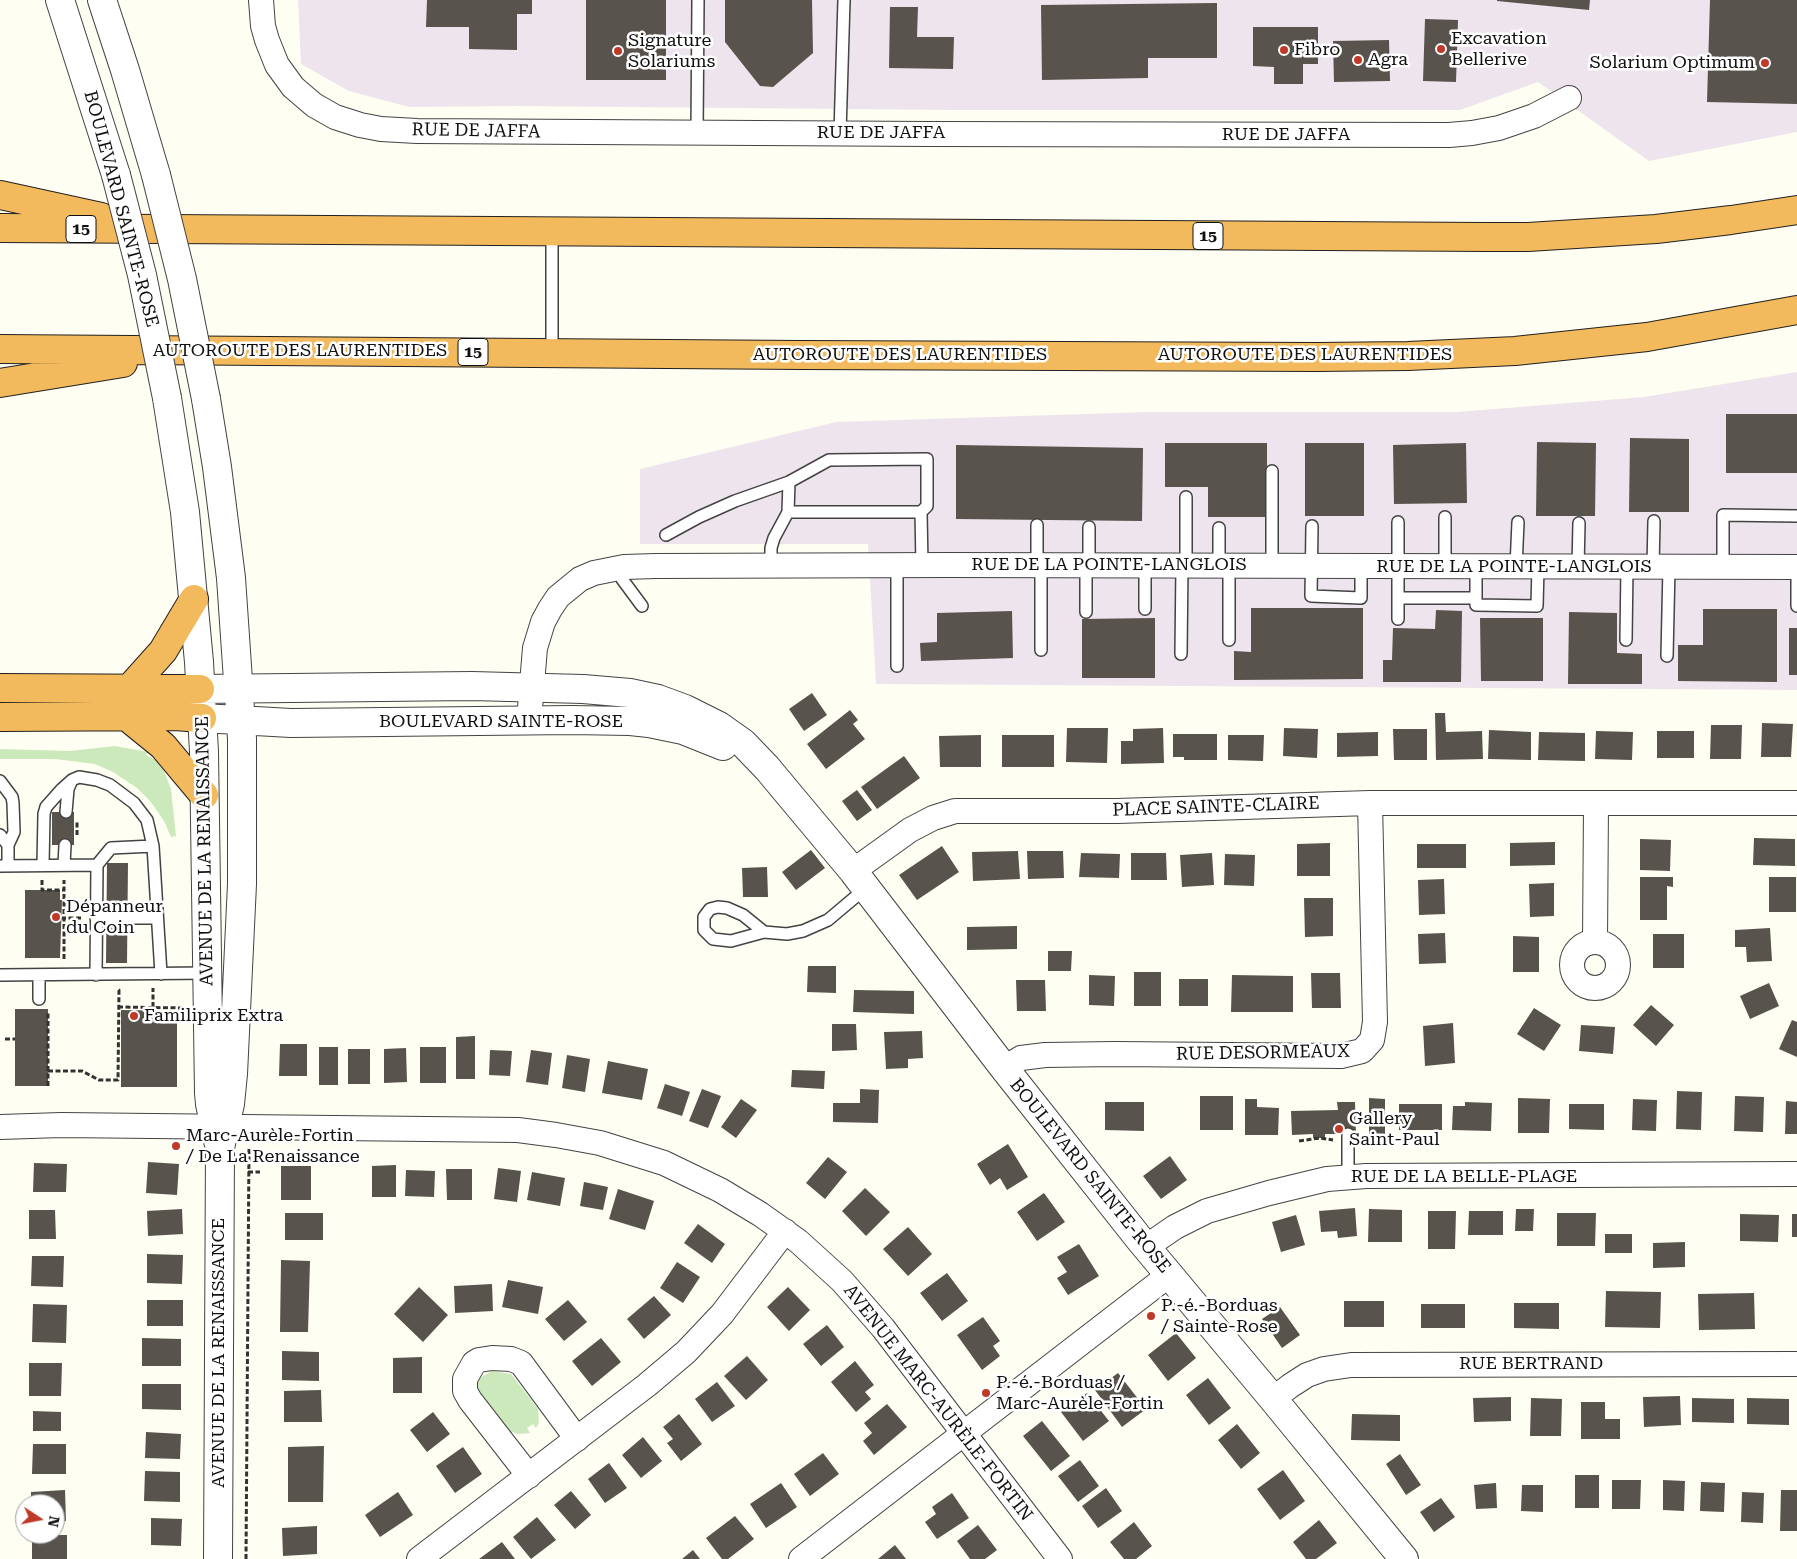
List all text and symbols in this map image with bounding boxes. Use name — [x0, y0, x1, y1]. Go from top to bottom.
place label: Excavation Bellerive — [1451, 28, 1547, 70]
place label: Signature Solariums — [628, 30, 715, 72]
place label: Fibro — [1294, 39, 1340, 61]
marker: Excavation Bellerive — [1435, 43, 1447, 55]
marker: Fibro — [1278, 44, 1290, 56]
marker: Signature Solariums — [612, 45, 624, 57]
place label: Agra — [1368, 49, 1408, 71]
place label: Solarium Optimum — [1589, 52, 1755, 74]
marker: Agra — [1352, 54, 1364, 66]
marker: Solarium Optimum — [1759, 57, 1771, 69]
street label: BOULEVARD SAINTE-ROSE — [79, 88, 163, 330]
street label: RUE DE JAFFA — [412, 119, 540, 143]
street label: RUE DE JAFFA — [817, 122, 945, 144]
street label: RUE DE JAFFA — [1222, 124, 1350, 146]
road number: 15 — [66, 215, 96, 242]
road number: 15 — [1193, 222, 1223, 250]
road number: 15 — [458, 338, 488, 366]
street label: AUTOROUTE DES LAURENTIDES — [153, 340, 447, 362]
street label: AUTOROUTE DES LAURENTIDES — [753, 344, 1047, 366]
street label: AUTOROUTE DES LAURENTIDES — [1158, 344, 1452, 366]
street label: RUE DE LA POINTE-LANGLOIS — [971, 554, 1247, 576]
street label: RUE DE LA POINTE-LANGLOIS — [1376, 556, 1652, 578]
street label: BOULEVARD SAINTE-ROSE — [379, 711, 623, 733]
street label: AVENUE DE LA RENAISSANCE — [192, 716, 218, 986]
street label: PLACE SAINTE-CLAIRE — [1112, 793, 1320, 821]
place label: Dépanneur du Coin — [66, 896, 163, 939]
marker: Dépanneur du Coin — [50, 911, 62, 923]
place label: Familiprix Extra — [144, 1005, 283, 1027]
marker: Familiprix Extra — [128, 1010, 140, 1022]
street label: RUE DESORMEAUX — [1176, 1041, 1350, 1065]
street label: BOULEVARD SAINTE-ROSE — [1005, 1074, 1175, 1278]
place label: Gallery Saint-Paul — [1349, 1108, 1440, 1150]
marker: Gallery Saint-Paul — [1333, 1123, 1345, 1135]
place label: Marc-Aurèle-Fortin / De La Renaissance — [186, 1125, 360, 1168]
marker: Marc-Aurèle-Fortin / De La Renaissance — [170, 1140, 182, 1152]
street label: RUE DE LA BELLE-PLAGE — [1351, 1166, 1577, 1188]
street label: AVENUE DE LA RENAISSANCE — [208, 1218, 230, 1488]
street label: AVENUE MARC-AURÈLE-FORTIN — [839, 1280, 1037, 1526]
place label: P.-é.-Borduas / Sainte-Rose — [1161, 1295, 1278, 1338]
marker: P.-é.-Borduas / Sainte-Rose — [1145, 1310, 1157, 1322]
street label: RUE BERTRAND — [1459, 1353, 1603, 1375]
place label: P.-é.-Borduas / Marc-Aurèle-Fortin — [996, 1372, 1164, 1415]
marker: P.-é.-Borduas / Marc-Aurèle-Fortin — [980, 1387, 992, 1399]
north arrow — [15, 1494, 65, 1544]
text: N — [45, 1515, 63, 1528]

